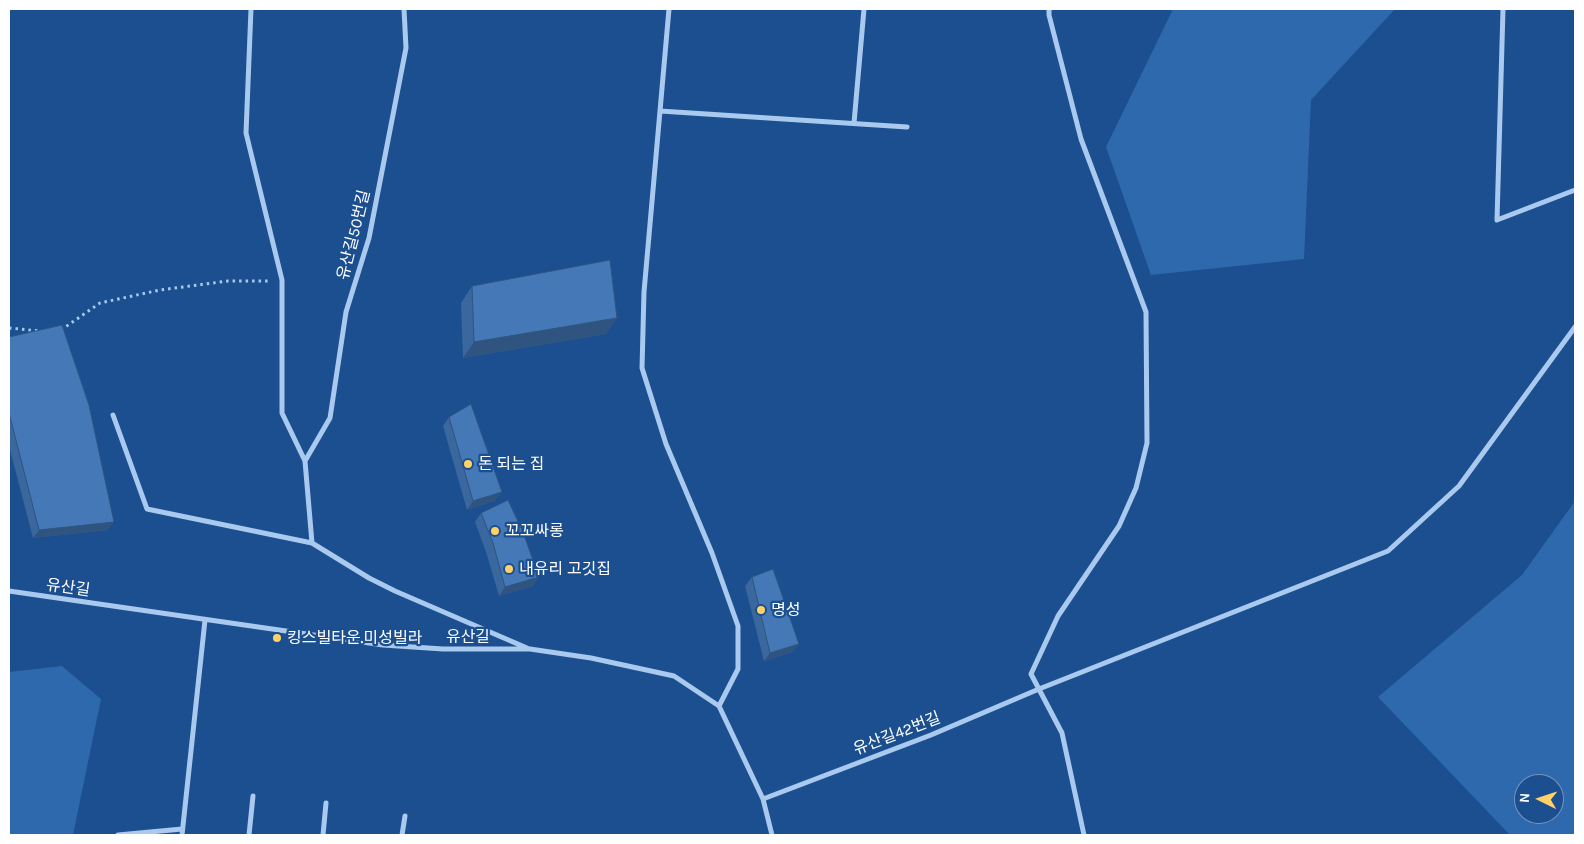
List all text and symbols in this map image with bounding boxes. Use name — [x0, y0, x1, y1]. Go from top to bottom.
street label: 유산길50번길 — [334, 188, 374, 282]
place label: 돈 되는 집 — [478, 454, 544, 474]
marker: 돈 되는 집 — [462, 458, 474, 470]
place label: 꼬꼬싸롱 — [505, 521, 564, 541]
marker: 꼬꼬싸롱 — [489, 525, 501, 537]
place label: 내유리 고깃집 — [519, 559, 611, 579]
marker: 내유리 고깃집 — [503, 563, 515, 575]
street label: 유산길 — [45, 575, 91, 601]
place label: 명성 — [771, 600, 800, 620]
marker: 명성 — [755, 604, 767, 616]
street label: 유산길 — [446, 627, 490, 647]
place label: 킹스빌타운.미성빌라 — [287, 628, 422, 648]
marker: 킹스빌타운.미성빌라 — [271, 632, 283, 644]
street label: 유산길42번길 — [851, 709, 943, 759]
north arrow — [1514, 774, 1564, 824]
text: N — [1516, 792, 1533, 804]

